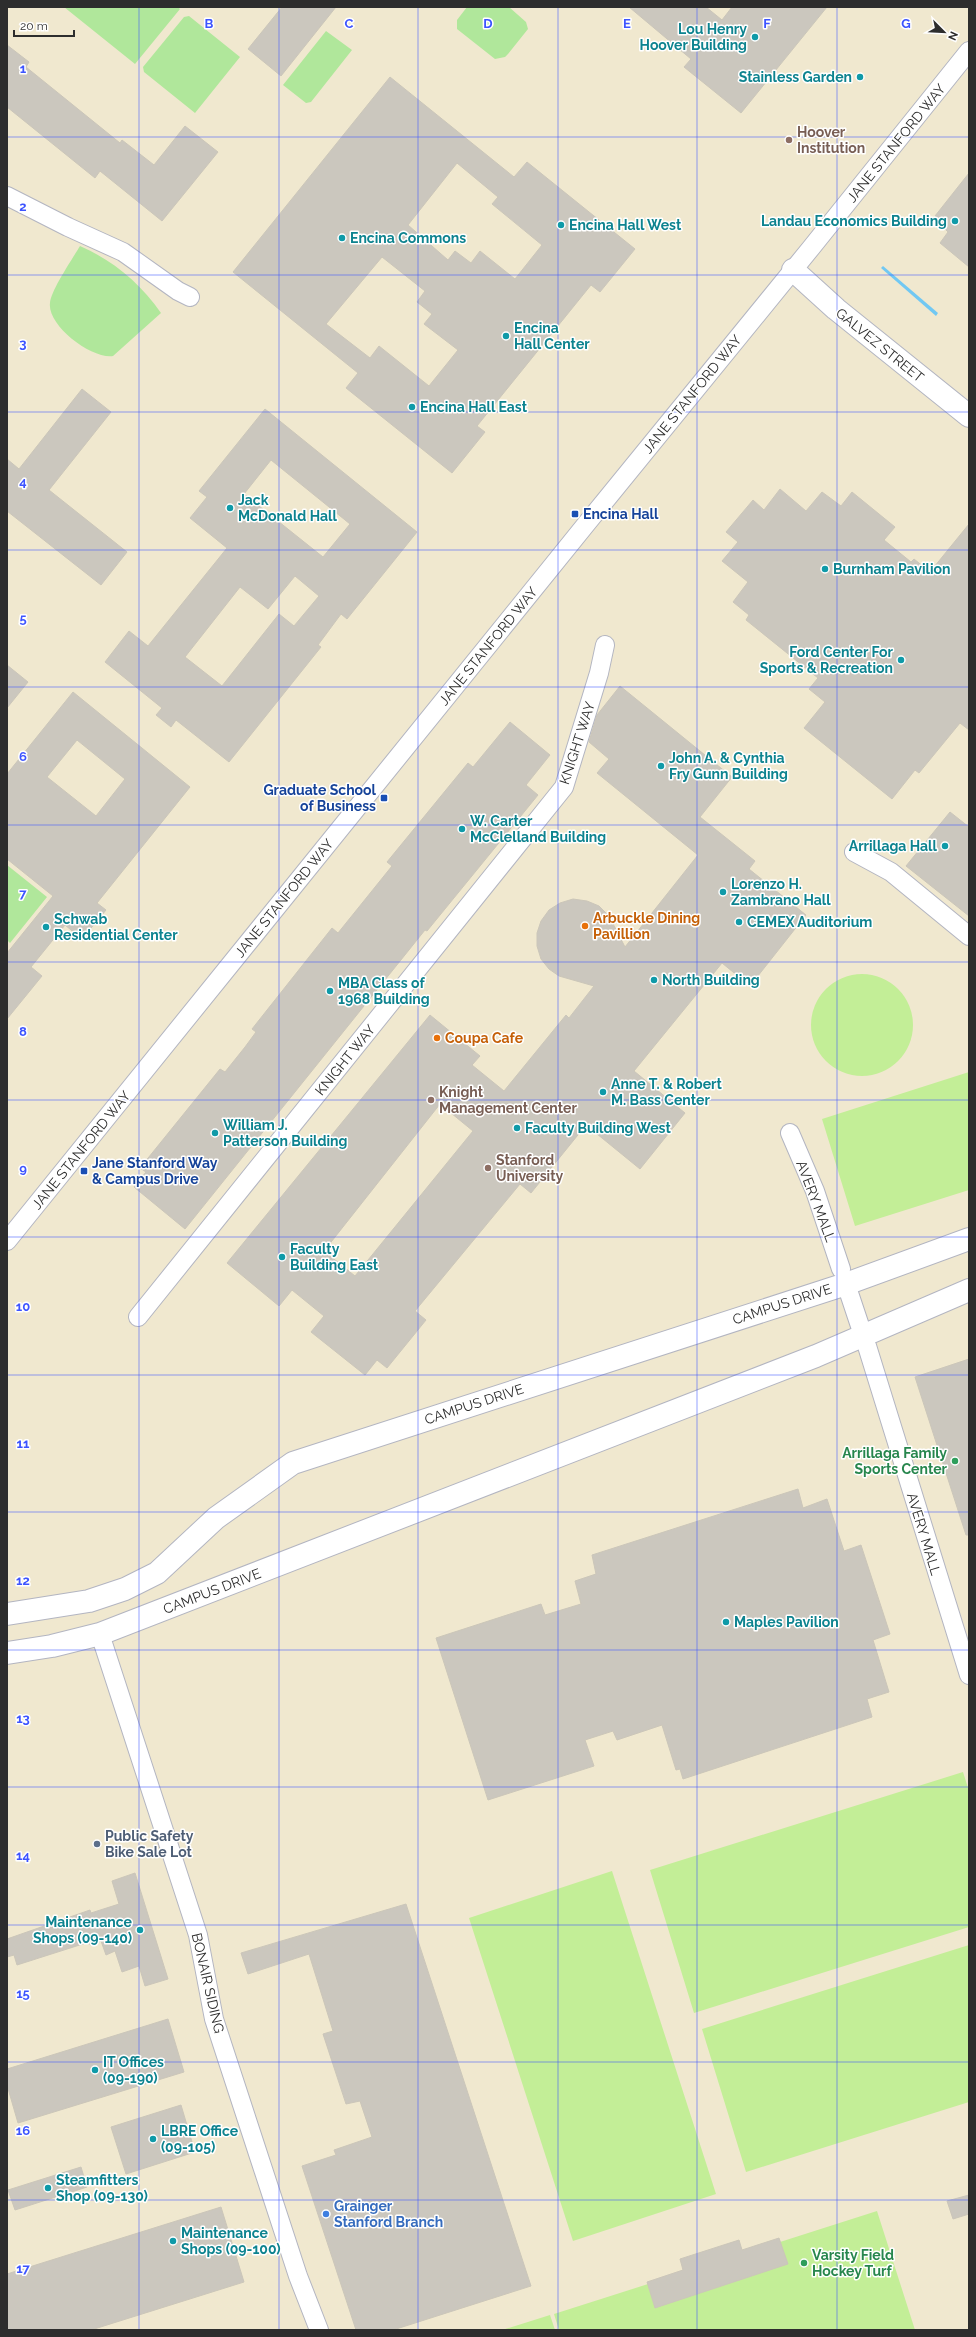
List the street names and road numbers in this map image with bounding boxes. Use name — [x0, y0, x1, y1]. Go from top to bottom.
street label: JANE STANFORD WAY — [843, 81, 949, 205]
street label: GALVEZ STREET — [833, 305, 928, 386]
street label: JANE STANFORD WAY — [639, 332, 745, 456]
street label: JANE STANFORD WAY — [435, 584, 541, 708]
street label: KNIGHT WAY — [556, 700, 598, 786]
street label: JANE STANFORD WAY — [231, 836, 337, 960]
street label: KNIGHT WAY — [312, 1021, 378, 1099]
street label: JANE STANFORD WAY — [28, 1088, 134, 1212]
street label: AVERY MALL — [793, 1158, 839, 1244]
street label: CAMPUS DRIVE — [730, 1280, 834, 1328]
street label: CAMPUS DRIVE — [422, 1380, 526, 1428]
street label: AVERY MALL — [904, 1491, 944, 1577]
street label: CAMPUS DRIVE — [161, 1565, 263, 1617]
street label: BONAIR SIDING — [189, 1931, 227, 2035]

